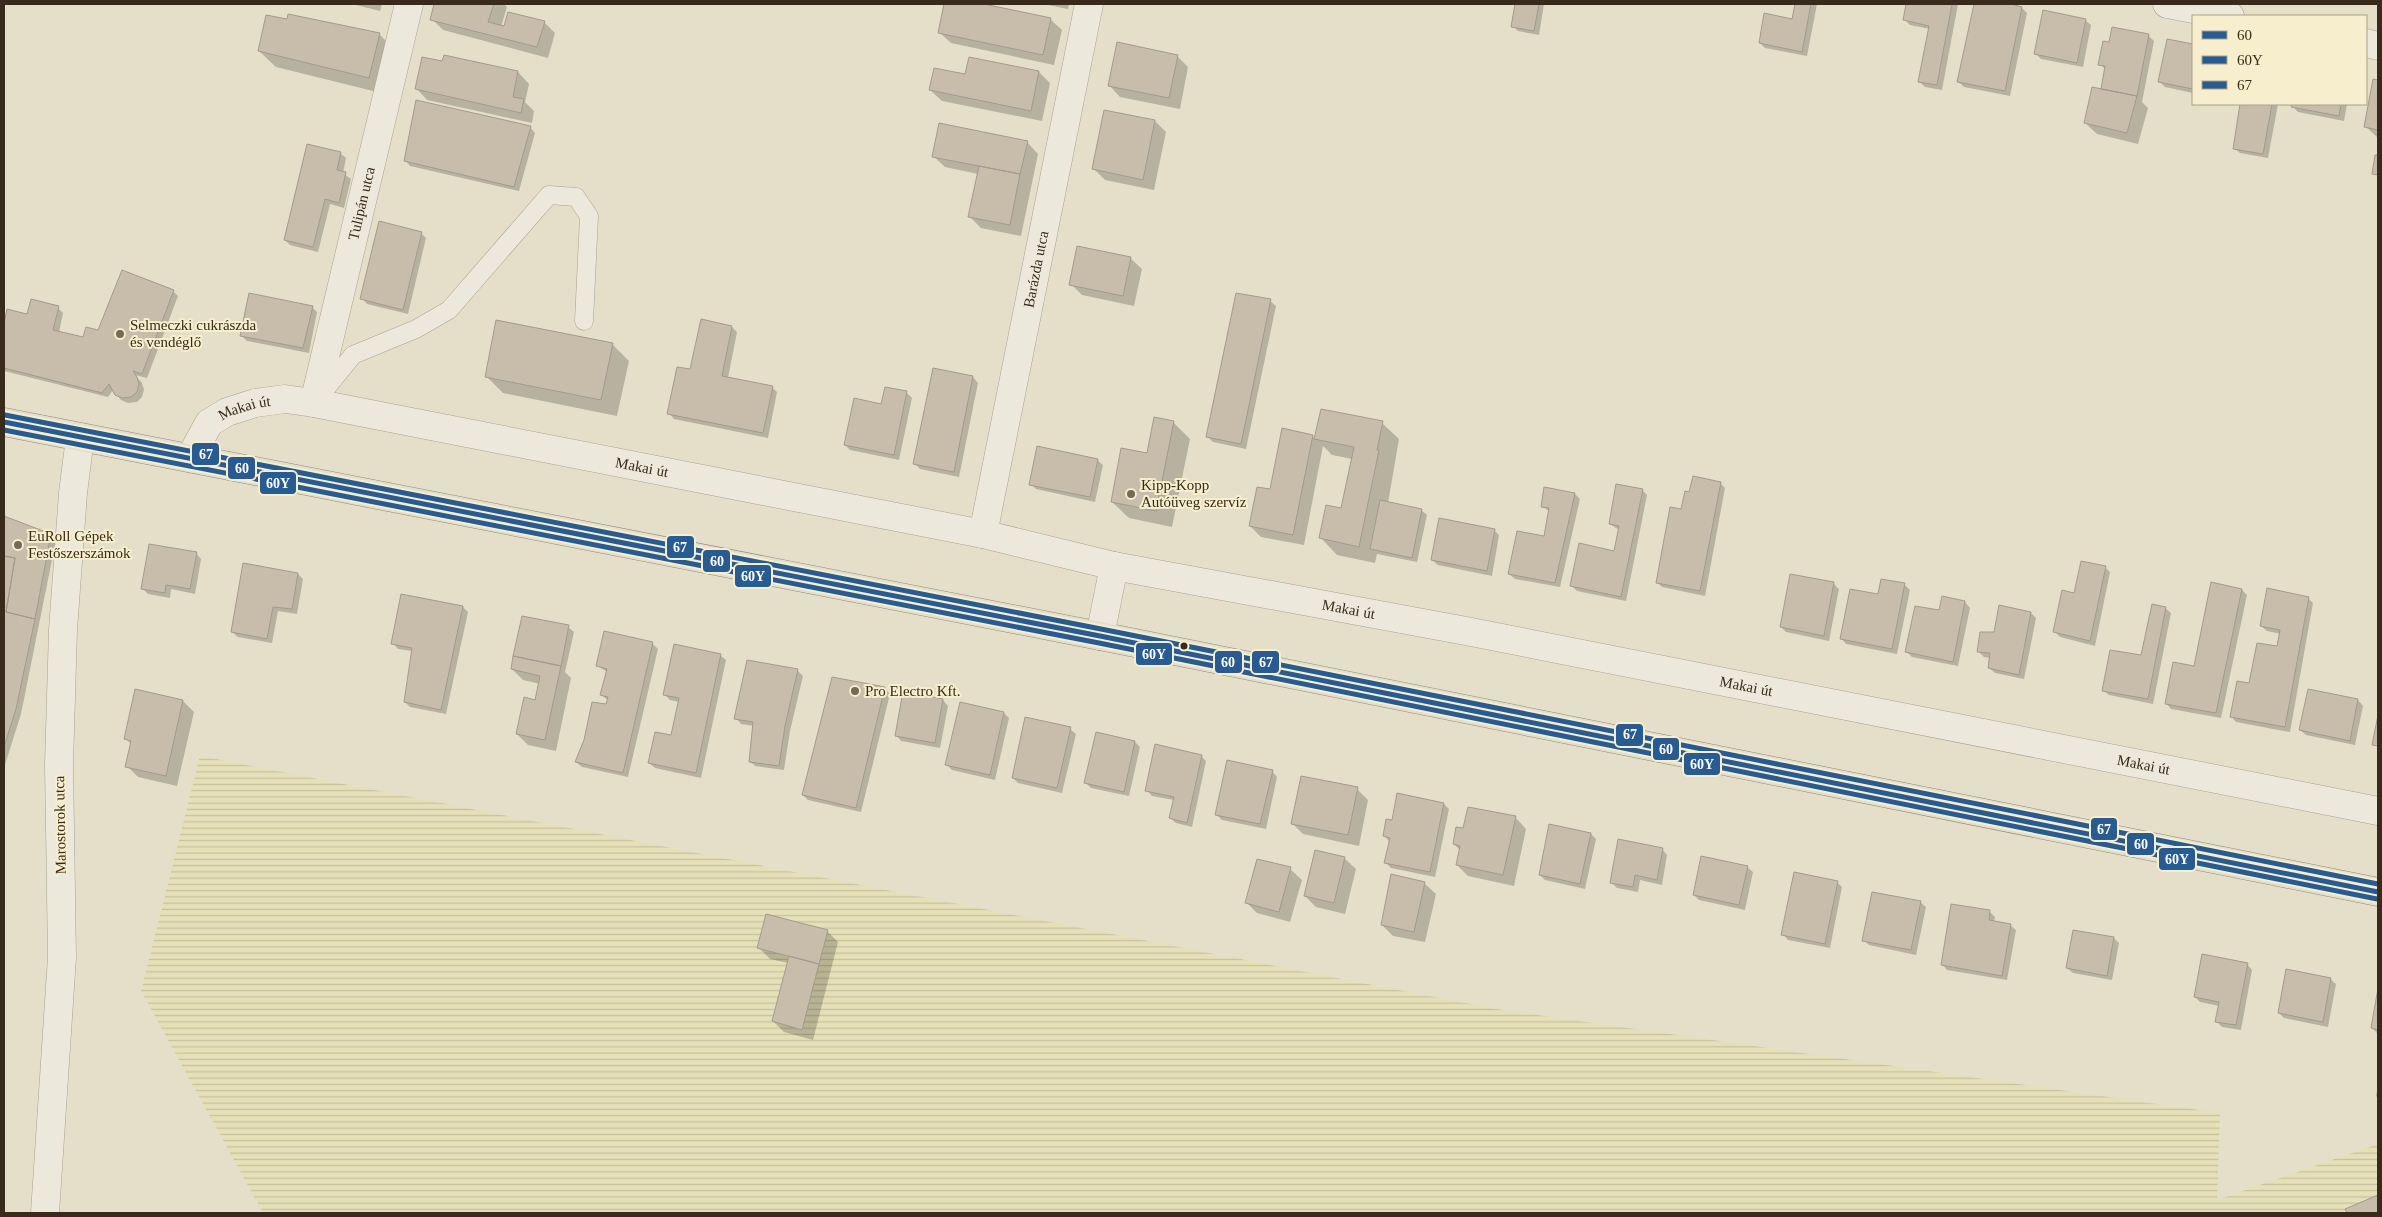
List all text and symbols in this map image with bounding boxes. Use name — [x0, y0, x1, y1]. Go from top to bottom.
legend — [2192, 15, 2367, 105]
text: 60 — [2237, 27, 2252, 43]
text: 60Y — [2237, 52, 2263, 68]
text: 67 — [2237, 77, 2253, 93]
street label: Tulipán utca — [345, 165, 378, 242]
street label: Barázda utca — [1020, 229, 1052, 309]
place label: Selmeczki cukrászda és vendéglő — [130, 317, 257, 350]
marker: Selmeczki cukrászda és vendéglő — [114, 328, 126, 340]
street label: Makai út — [215, 393, 272, 423]
line badge: 67 — [191, 442, 220, 466]
text: 67 — [199, 447, 213, 462]
street label: Makai út — [614, 454, 671, 480]
line badge: 60 — [227, 456, 256, 480]
text: 60 — [235, 461, 249, 476]
line badge: 60Y — [259, 471, 297, 495]
text: 60Y — [266, 476, 290, 491]
place label: Kipp-Kopp Autóüveg szervíz — [1141, 477, 1247, 510]
marker: Kipp-Kopp Autóüveg szervíz — [1125, 488, 1137, 500]
place label: EuRoll Gépek Festőszerszámok — [28, 528, 131, 561]
line badge: 67 — [666, 535, 695, 559]
marker: EuRoll Gépek Festőszerszámok — [12, 539, 24, 551]
text: 67 — [673, 540, 687, 555]
line badge: 60 — [702, 549, 731, 573]
text: 60 — [710, 554, 724, 569]
line badge: 60Y — [734, 564, 772, 588]
text: 60Y — [741, 569, 765, 584]
street label: Makai út — [1321, 597, 1377, 622]
unlabelled marker — [1179, 641, 1189, 651]
line badge: 60Y — [1135, 642, 1173, 666]
text: 60Y — [1142, 647, 1166, 662]
line badge: 60 — [1214, 650, 1243, 674]
line badge: 67 — [1251, 650, 1280, 674]
text: 60 — [1221, 655, 1235, 670]
text: 67 — [1259, 655, 1273, 670]
street label: Makai út — [1718, 673, 1775, 700]
place label: Pro Electro Kft. — [865, 683, 960, 699]
marker: Pro Electro Kft. — [849, 685, 861, 697]
line badge: 67 — [1615, 723, 1644, 747]
text: 67 — [1623, 727, 1637, 742]
line badge: 60 — [1652, 737, 1680, 761]
text: 60 — [1659, 742, 1673, 757]
line badge: 60Y — [1683, 752, 1721, 776]
street label: Makai út — [2116, 752, 2172, 778]
text: 60Y — [1690, 757, 1714, 772]
street label: Marostorok utca — [51, 775, 69, 874]
line badge: 67 — [2090, 817, 2118, 841]
text: 67 — [2097, 822, 2111, 837]
line badge: 60 — [2126, 832, 2155, 856]
text: 60 — [2134, 837, 2148, 852]
line badge: 60Y — [2158, 847, 2196, 871]
text: 60Y — [2165, 852, 2189, 867]

